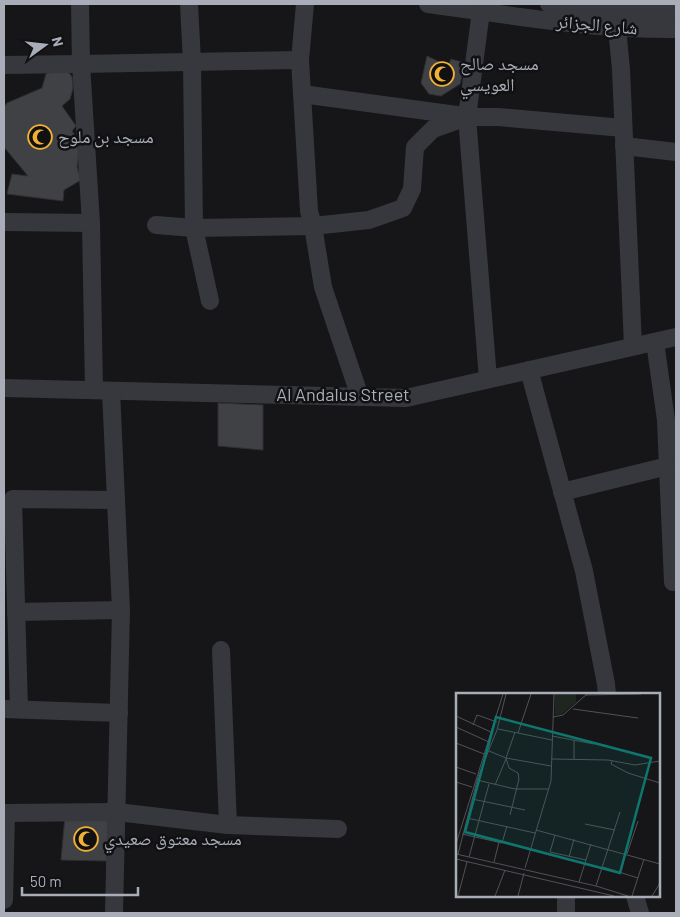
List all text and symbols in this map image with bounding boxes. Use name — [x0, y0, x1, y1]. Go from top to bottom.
street label: شارع الجزائر — [554, 9, 639, 40]
north arrow — [20, 20, 70, 70]
text: N — [49, 35, 67, 48]
place label: مسجد صالح العويسي — [460, 52, 539, 100]
mosque icon: مسجد صالح العويسي — [429, 61, 455, 87]
mosque icon: مسجد بن ملوح — [27, 124, 53, 150]
place label: مسجد بن ملوح — [58, 125, 154, 149]
street label: Al Andalus Street — [276, 383, 410, 405]
inset map — [456, 693, 660, 897]
mosque icon: مسجد معتوق صعيدي — [73, 826, 99, 852]
place label: مسجد معتوق صعيدي — [104, 827, 242, 854]
scale bar — [22, 864, 139, 896]
text: 50 m — [30, 872, 62, 890]

